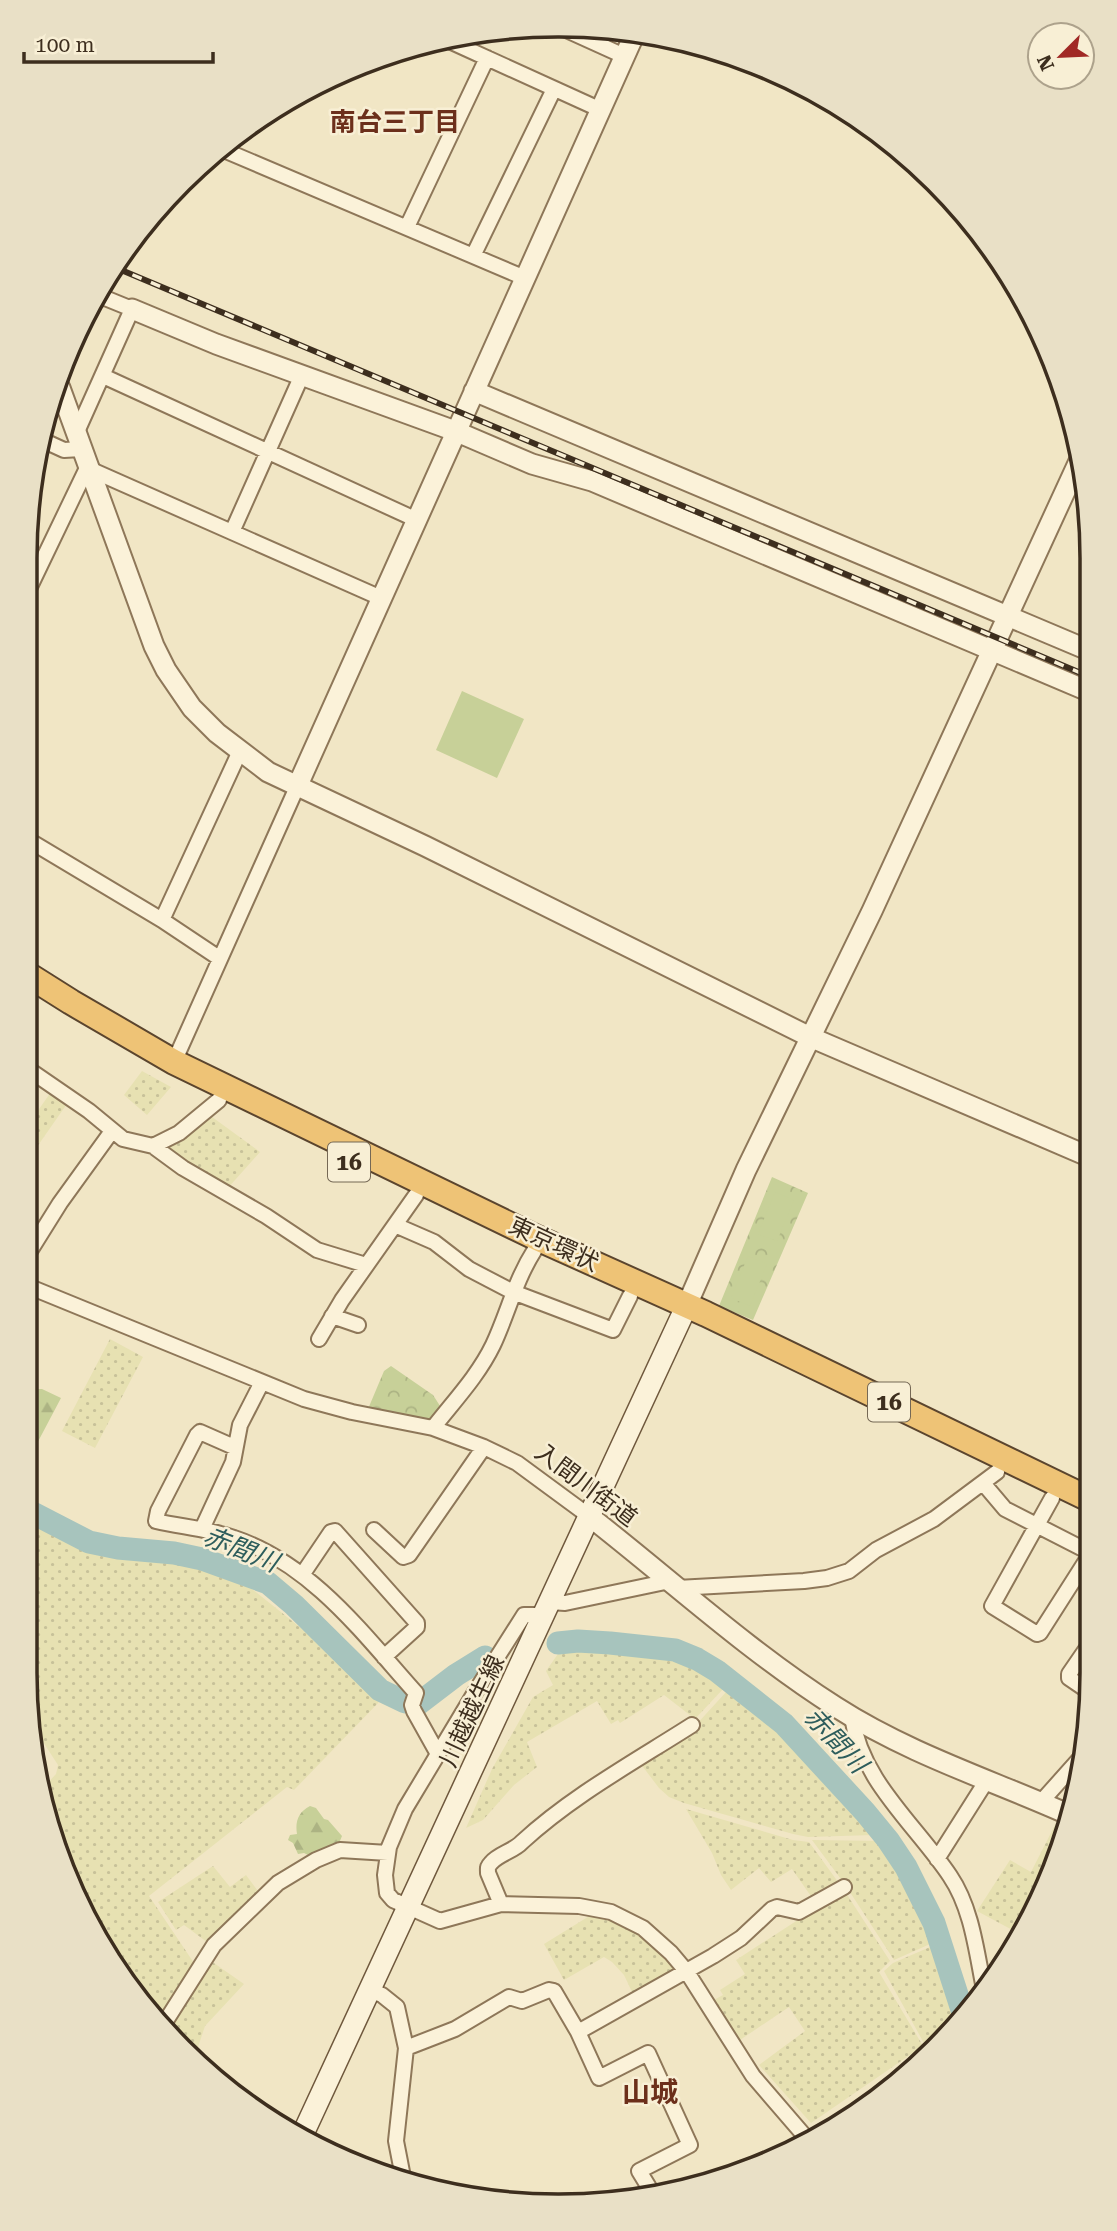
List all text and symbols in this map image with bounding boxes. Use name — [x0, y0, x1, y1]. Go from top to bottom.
scale bar — [24, 21, 214, 65]
north arrow — [1026, 21, 1096, 91]
text: 100 m — [35, 33, 95, 57]
text: N — [1032, 51, 1059, 74]
district label: 南台三丁目 — [330, 107, 460, 137]
road number: 16 — [328, 1142, 370, 1182]
street label: 東京環状 — [505, 1211, 603, 1277]
road number: 16 — [868, 1382, 910, 1422]
street label: 入間川街道 — [530, 1438, 642, 1532]
water label: 赤間川 — [199, 1520, 286, 1579]
street label: 川越越生線 — [434, 1651, 510, 1771]
water label: 赤間川 — [798, 1701, 876, 1781]
district label: 山城 — [622, 2076, 678, 2109]

